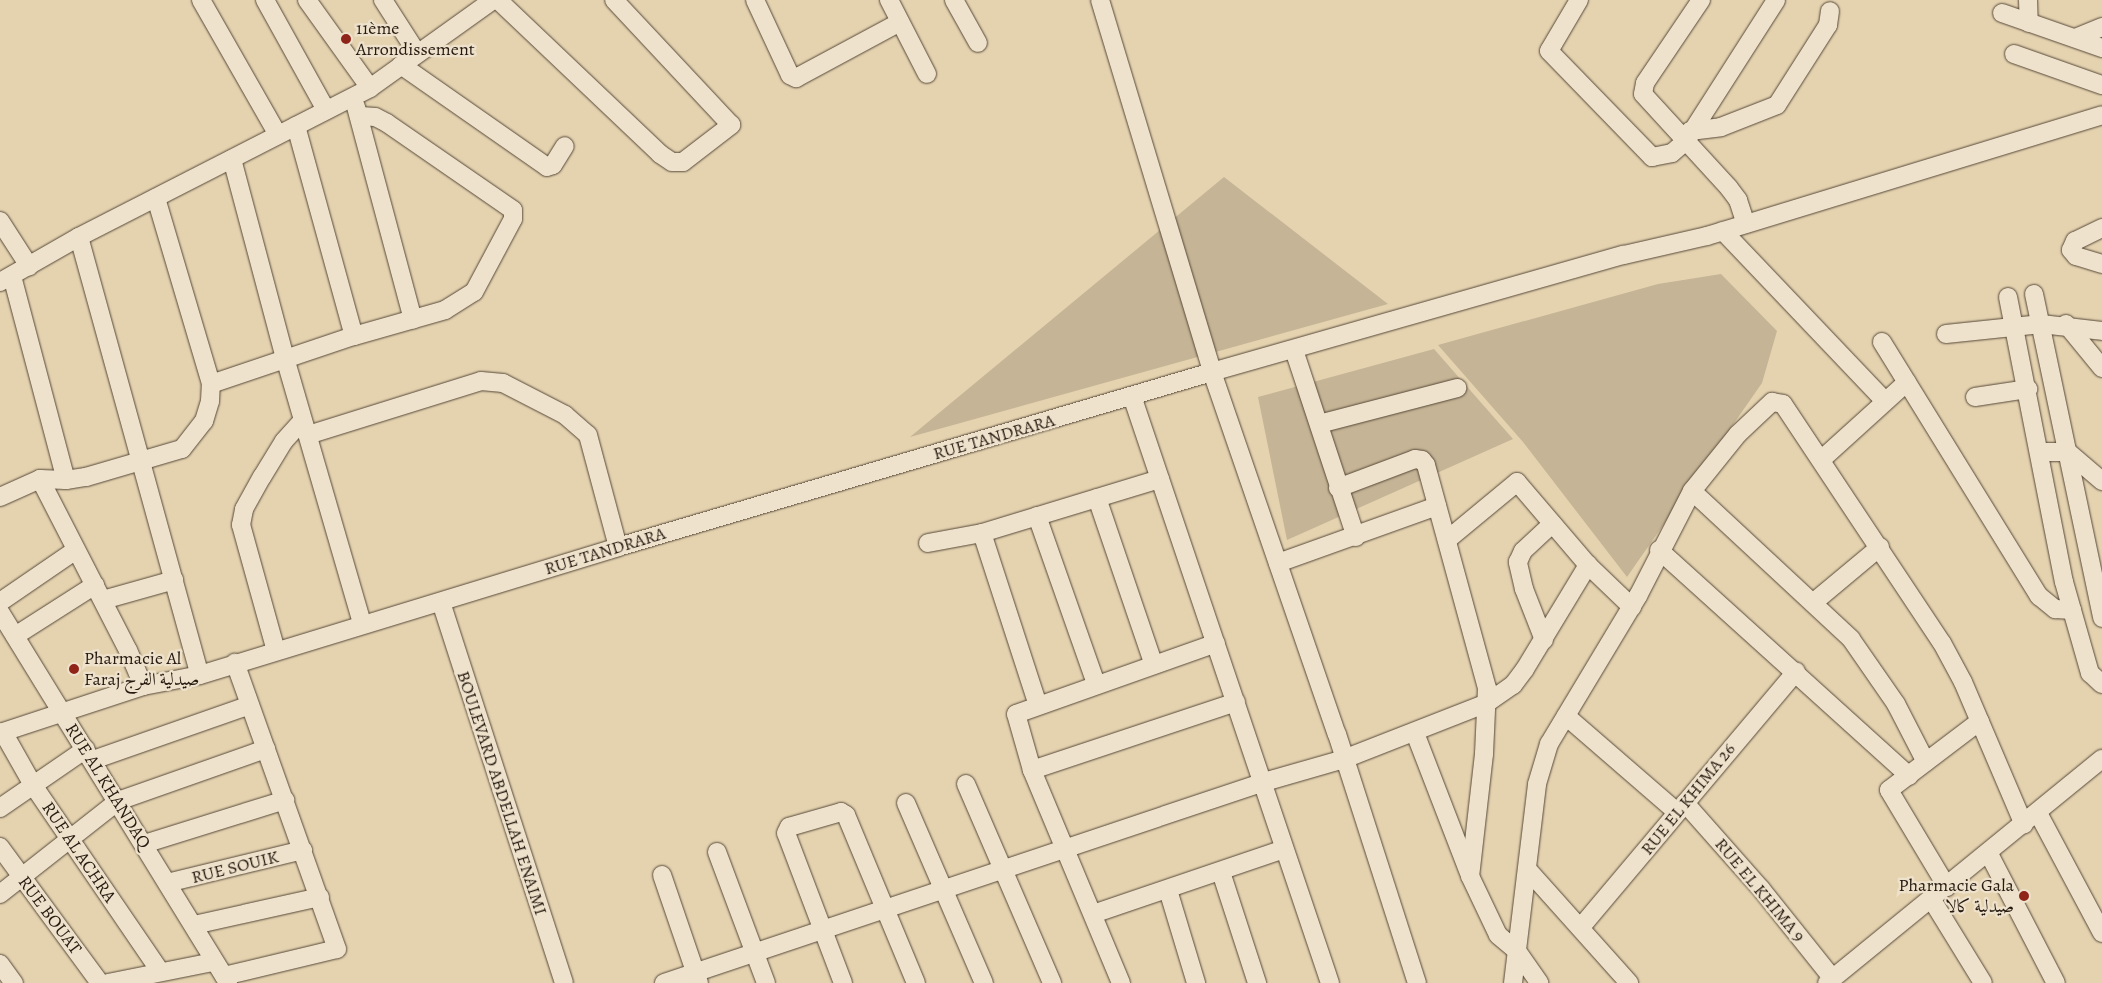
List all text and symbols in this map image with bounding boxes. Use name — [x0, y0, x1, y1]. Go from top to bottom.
place label: 11ème Arrondissement — [356, 18, 475, 60]
marker: 11ème Arrondissement — [340, 33, 352, 45]
street label: RUE TANDRARA — [931, 409, 1057, 465]
street label: RUE TANDRARA — [542, 522, 668, 580]
place label: Pharmacie Al Faraj صيدلية الفرج — [84, 648, 199, 691]
marker: Pharmacie Al Faraj صيدلية الفرج — [68, 663, 80, 675]
street label: BOULEVARD ABDELLAH ENAIMI — [452, 668, 552, 918]
street label: RUE AL KHANDAQ — [61, 719, 155, 853]
street label: RUE EL KHIMA 26 — [1636, 739, 1740, 859]
street label: RUE AL ACHRA — [37, 797, 121, 907]
street label: RUE EL KHIMA 9 — [1710, 834, 1810, 946]
street label: RUE SOUIK — [189, 846, 281, 888]
street label: RUE BOUAT — [14, 872, 86, 958]
place label: Pharmacie Gala صيدلية كالا — [1898, 875, 2014, 918]
marker: Pharmacie Gala صيدلية كالا — [2018, 890, 2030, 902]

